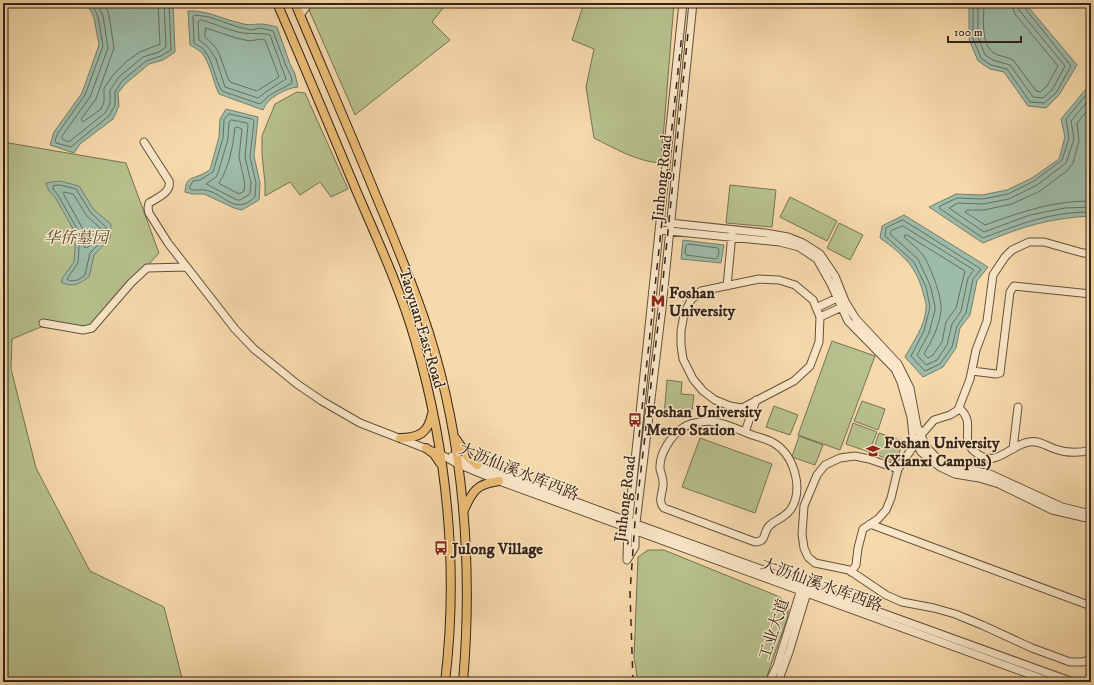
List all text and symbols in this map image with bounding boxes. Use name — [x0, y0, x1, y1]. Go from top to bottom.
scale bar — [948, 18, 1021, 44]
text: 100 m — [954, 25, 983, 40]
street label: Jinhong Road — [647, 134, 677, 225]
park label: 华侨墓园 — [44, 228, 111, 248]
street label: Taoyuan East Road — [394, 266, 450, 391]
place label: Foshan University — [669, 283, 736, 321]
metro station icon: Foshan University — [650, 293, 666, 309]
place label: Foshan University Metro Station — [646, 402, 762, 440]
bus stop icon: Foshan University Metro Station — [627, 412, 643, 428]
place label: Foshan University (Xianxi Campus) — [884, 433, 1000, 471]
street label: 大沥仙溪水库西路 — [456, 439, 582, 505]
school or university icon: Foshan University (Xianxi Campus) — [865, 443, 881, 459]
street label: Jinhong Road — [610, 455, 640, 546]
place label: Julong Village — [450, 539, 543, 559]
bus stop icon: Julong Village — [433, 540, 449, 556]
street label: 大沥仙溪水库西路 — [758, 554, 885, 616]
street label: 工业大道 — [755, 596, 793, 663]

